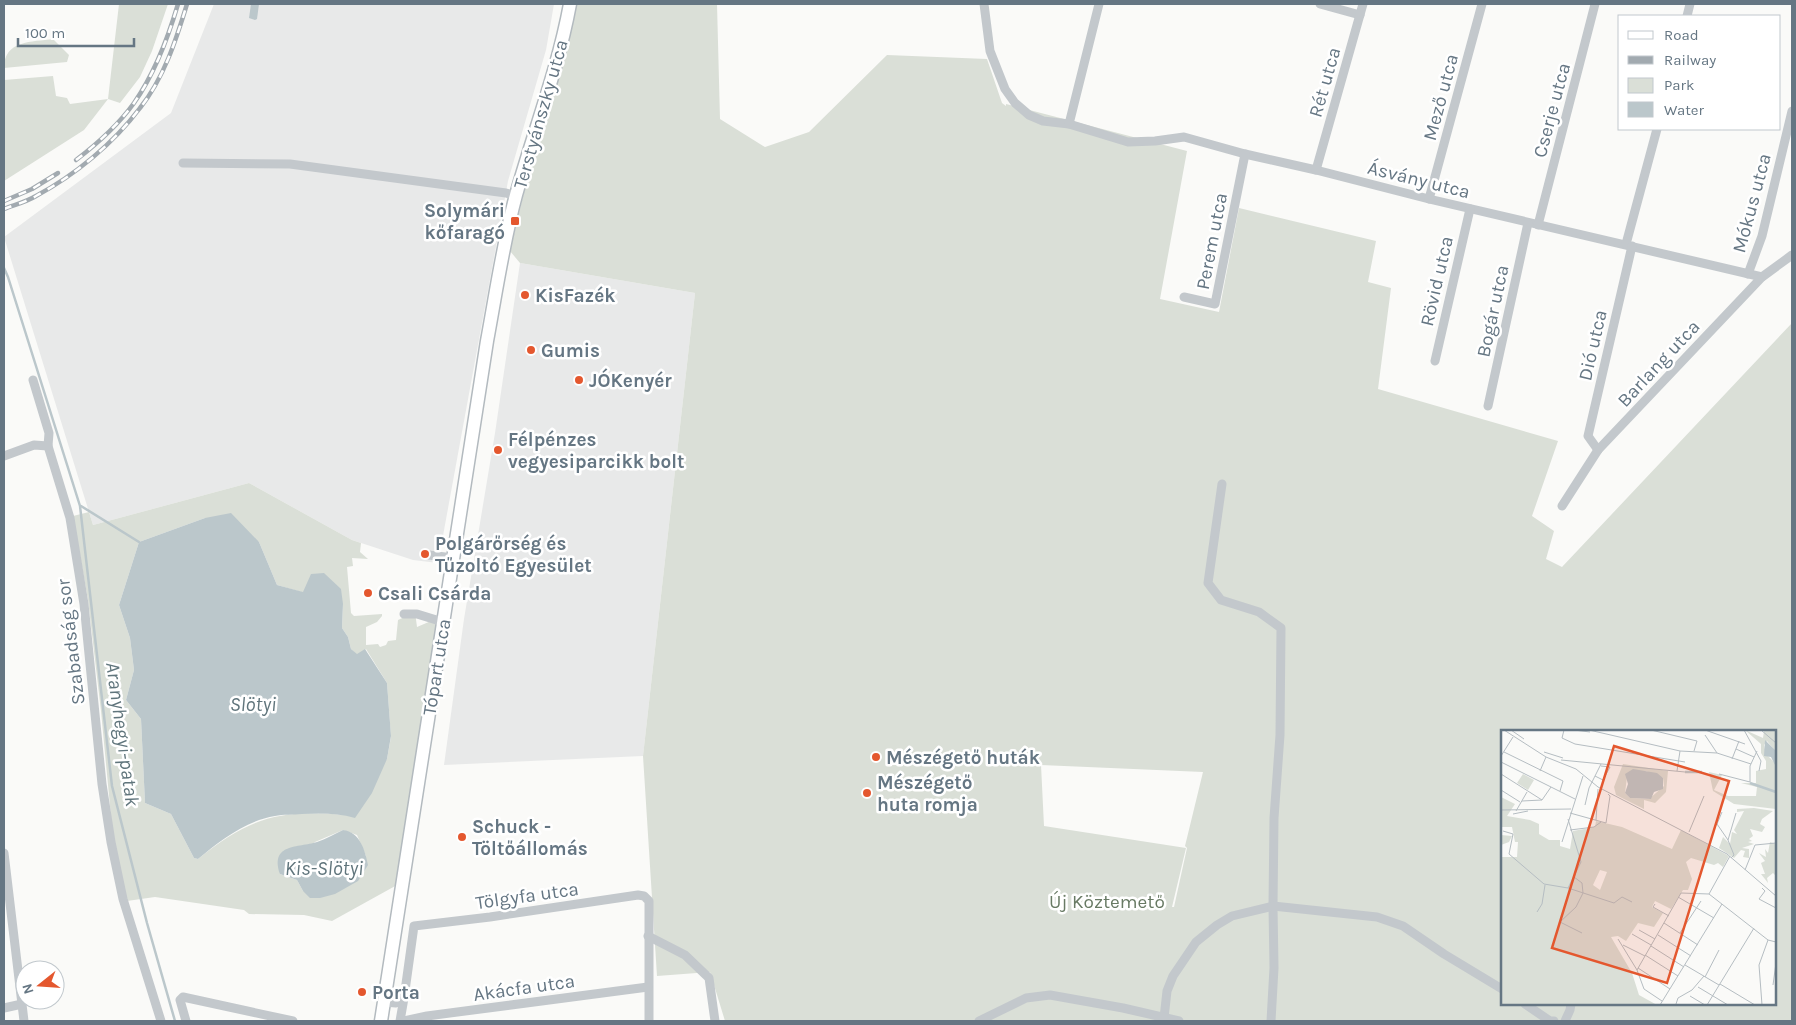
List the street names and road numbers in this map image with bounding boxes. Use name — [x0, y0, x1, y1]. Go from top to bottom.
street label: Terstyánszky utca — [509, 37, 573, 191]
street label: Rét utca — [1304, 45, 1345, 120]
street label: Mező utca — [1419, 52, 1463, 143]
street label: Cserje utca — [1529, 60, 1575, 160]
street label: Mókus utca — [1728, 151, 1776, 255]
street label: Ásvány utca — [1365, 156, 1472, 203]
street label: Perem utca — [1192, 191, 1232, 291]
street label: Rövid utca — [1416, 234, 1458, 328]
street label: Bogár utca — [1472, 263, 1513, 359]
street label: Dió utca — [1574, 308, 1612, 383]
street label: Barlang utca — [1613, 316, 1704, 412]
street label: Szabadság sor — [52, 577, 90, 706]
street label: Tópart utca — [419, 617, 455, 717]
street label: Tölgyfa utca — [474, 878, 580, 914]
street label: Akácfa utca — [472, 970, 576, 1006]

